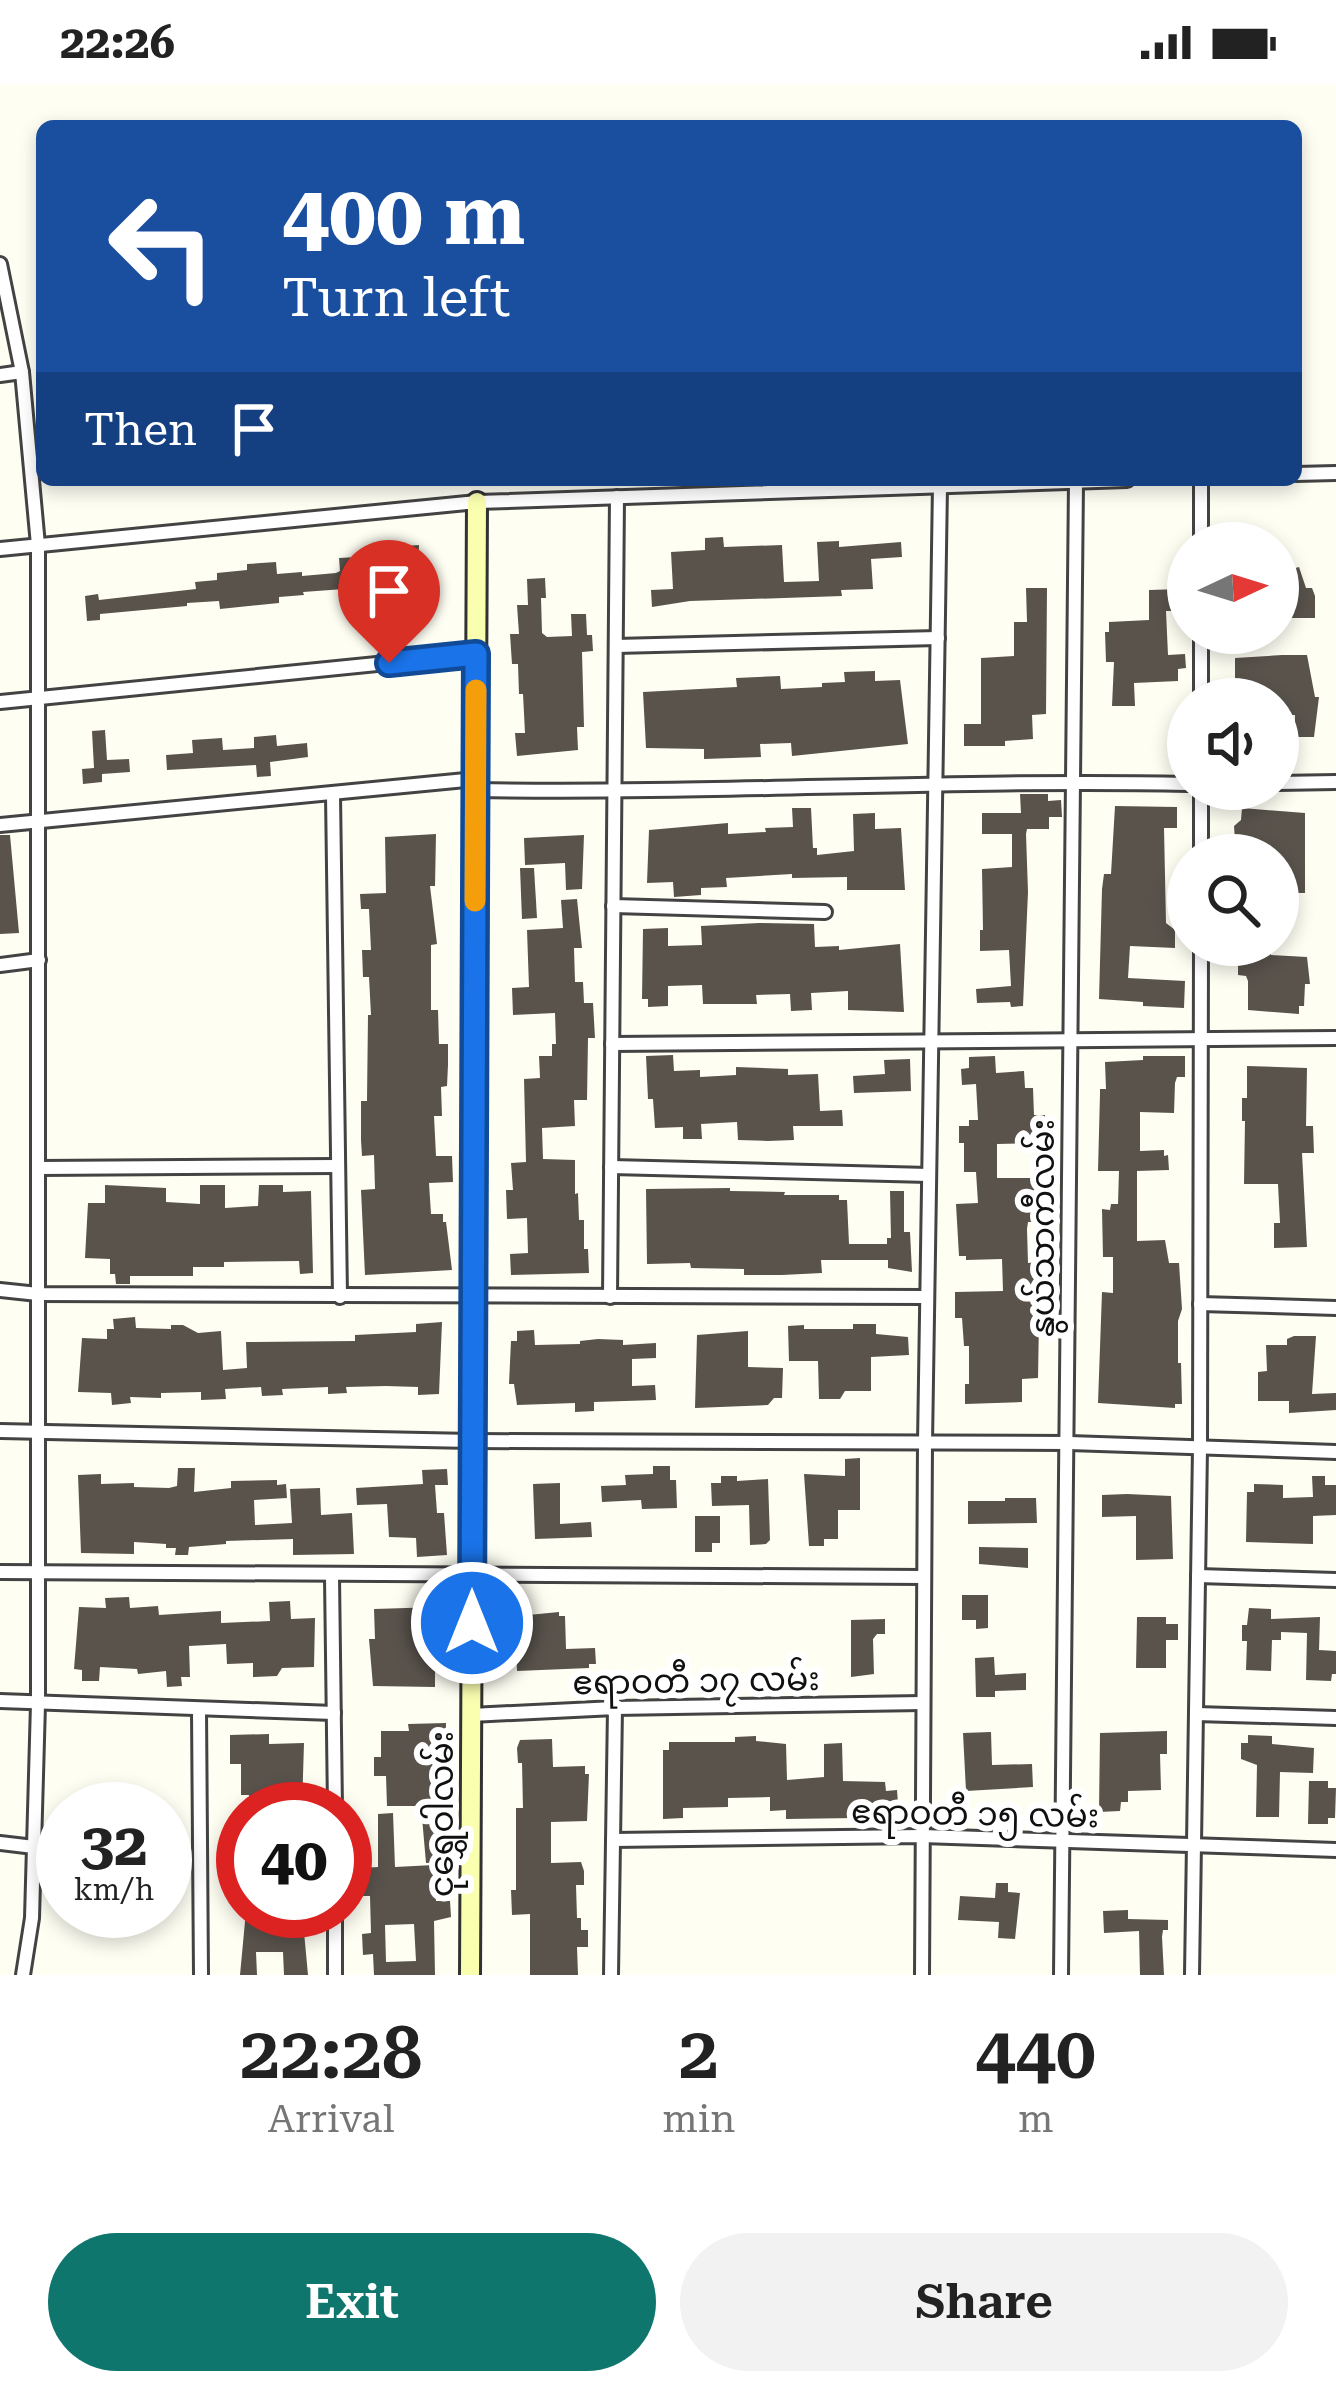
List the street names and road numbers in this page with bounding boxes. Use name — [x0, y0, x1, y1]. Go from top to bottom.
street label: နွယ်သာကီလမ်း — [1020, 1119, 1068, 1337]
street label: ဧရာဝတီ ၁၇ လမ်း — [572, 1656, 820, 1709]
street label: ငုရွှေဝါလမ်း — [419, 1731, 468, 1897]
street label: ဧရာဝတီ ၁၅ လမ်း — [850, 1789, 1100, 1842]

